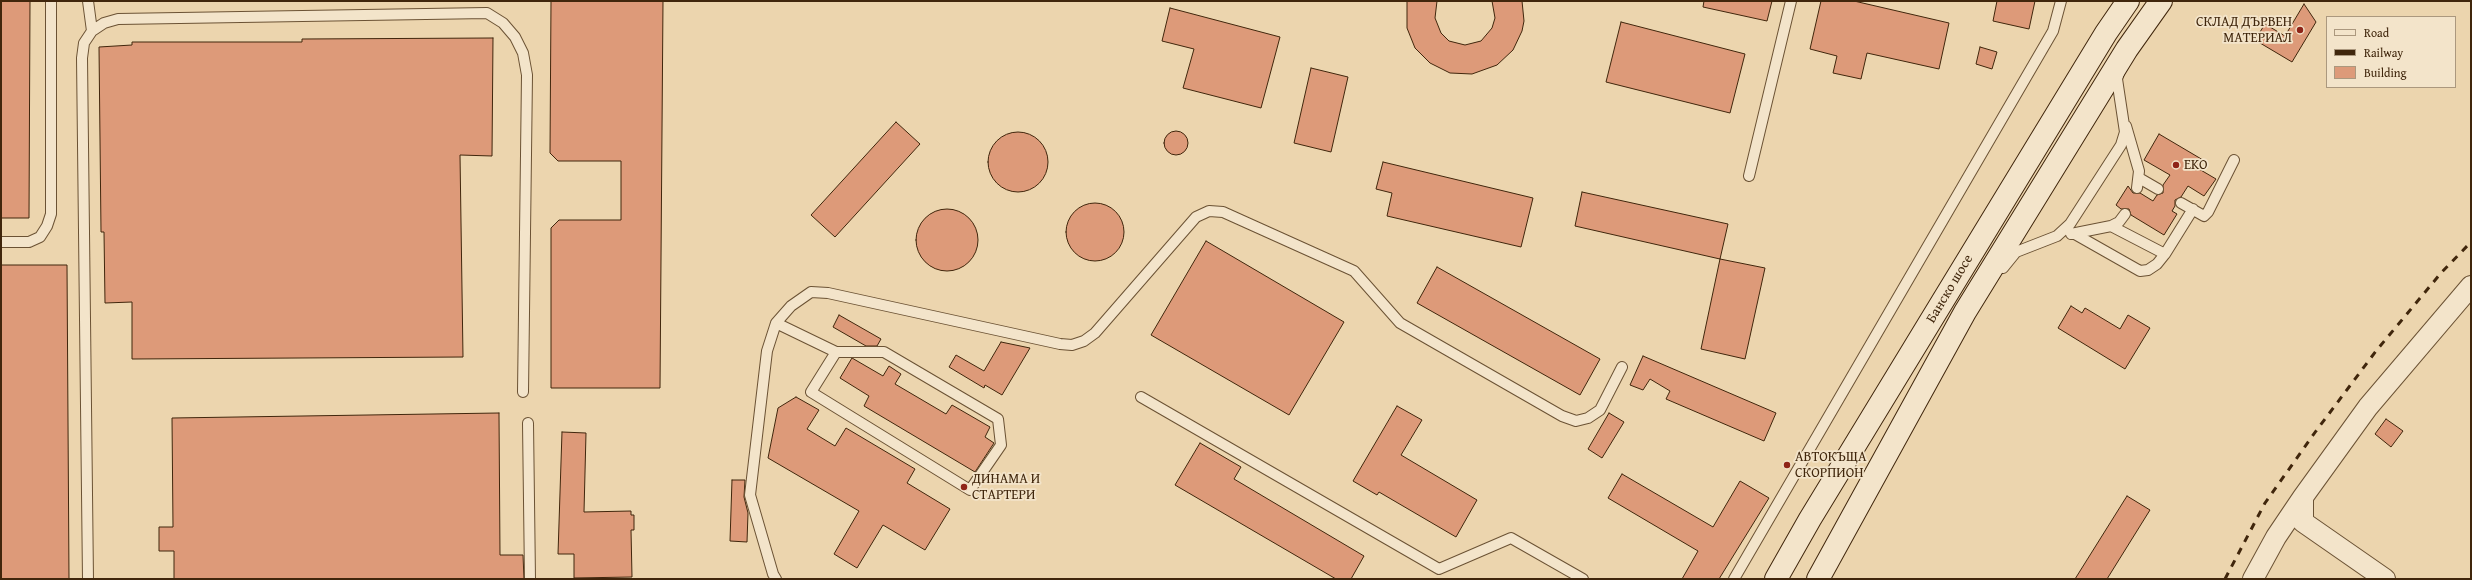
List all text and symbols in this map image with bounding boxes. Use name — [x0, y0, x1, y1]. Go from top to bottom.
place label: СКЛАД ДЪРВЕН МАТЕРИАЛ — [2196, 14, 2292, 46]
legend — [2326, 16, 2456, 88]
text: Road — [2364, 24, 2389, 41]
marker: СКЛАД ДЪРВЕН МАТЕРИАЛ — [2295, 25, 2305, 35]
text: Railway — [2364, 44, 2403, 61]
text: Building — [2364, 64, 2407, 81]
place label: EKO — [2184, 157, 2207, 173]
marker: EKO — [2171, 160, 2181, 170]
street label: Банско шосе — [1923, 252, 1977, 326]
place label: АВТОКЪЩА СКОРПИОН — [1795, 449, 1866, 482]
marker: АВТОКЪЩА СКОРПИОН — [1782, 460, 1792, 470]
place label: ДИНАМА И СТАРТЕРИ — [972, 471, 1040, 504]
marker: ДИНАМА И СТАРТЕРИ — [959, 482, 969, 492]

